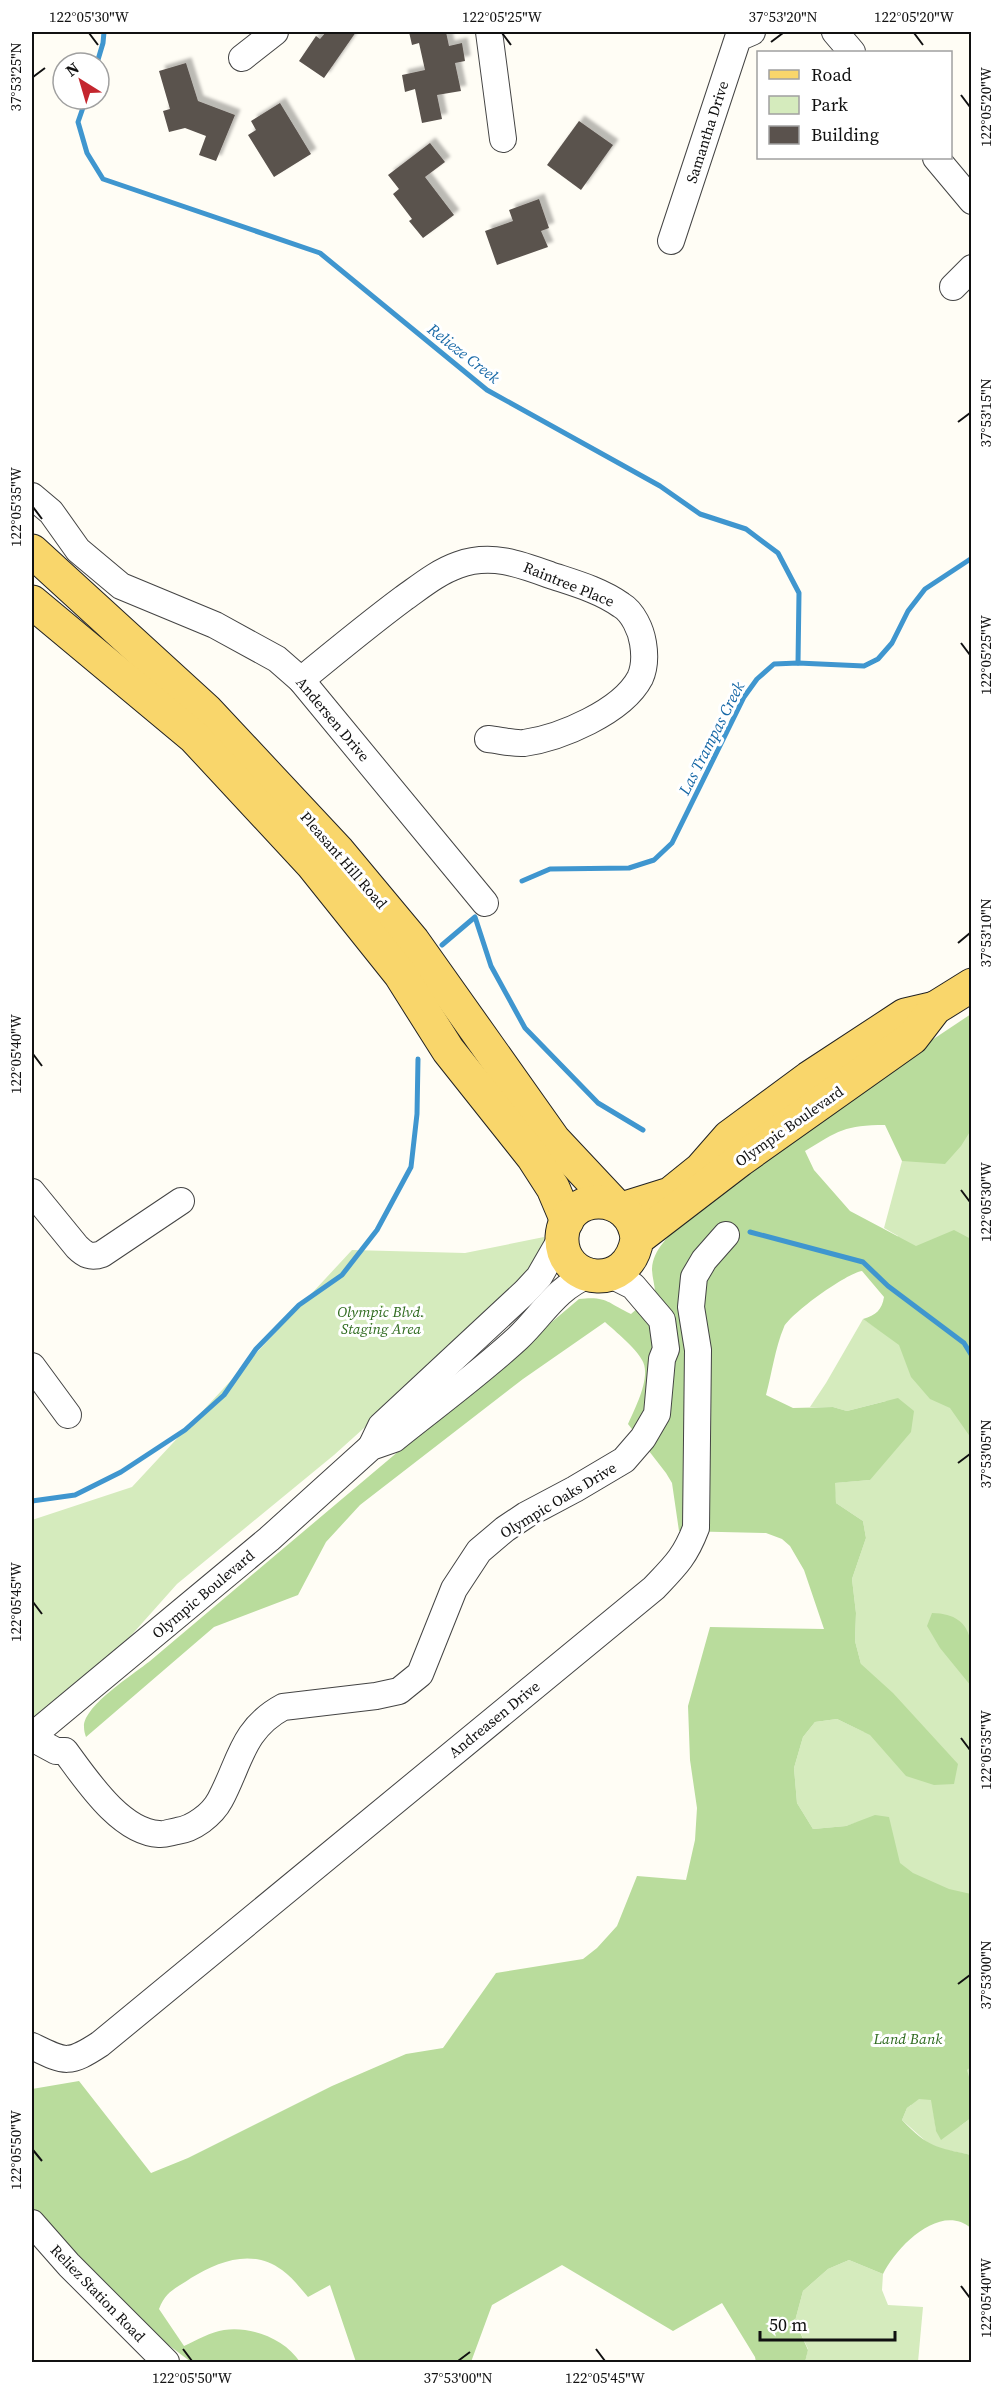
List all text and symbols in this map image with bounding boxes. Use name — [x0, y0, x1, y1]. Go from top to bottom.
text: 122°05'30"W — [49, 6, 130, 27]
text: 122°05'25"W — [462, 6, 543, 27]
text: 37°53'20"N — [748, 6, 818, 27]
text: 122°05'20"W — [874, 6, 955, 27]
text: 37°53'25"N — [5, 42, 26, 112]
north arrow — [51, 51, 111, 111]
legend — [757, 51, 952, 159]
text: N — [61, 57, 84, 81]
text: Road — [811, 62, 852, 87]
text: 122°05'20"W — [975, 66, 996, 147]
street label: Samantha Drive — [681, 78, 734, 186]
text: Park — [811, 92, 848, 117]
text: Building — [811, 122, 879, 147]
water label: Relieze Creek — [423, 317, 505, 388]
text: 37°53'15"N — [975, 378, 996, 448]
text: 122°05'35"W — [5, 466, 26, 547]
street label: Raintree Place — [520, 556, 618, 612]
text: 122°05'25"W — [975, 614, 996, 695]
street label: Andersen Drive — [291, 672, 375, 766]
water label: Las Trampas Creek — [673, 677, 749, 799]
street label: Pleasant Hill Road — [296, 807, 392, 914]
text: 37°53'10"N — [975, 898, 996, 968]
text: 122°05'40"W — [5, 1013, 26, 1094]
street label: Olympic Boulevard — [731, 1080, 848, 1171]
text: 122°05'30"W — [975, 1161, 996, 1242]
park label: Olympic Blvd. Staging Area — [337, 1301, 425, 1339]
text: 37°53'05"N — [975, 1419, 996, 1489]
street label: Olympic Oaks Drive — [496, 1457, 620, 1543]
street label: Olympic Boulevard — [147, 1545, 259, 1643]
text: 122°05'45"W — [5, 1561, 26, 1642]
street label: Andreasen Drive — [444, 1675, 544, 1762]
text: 122°05'35"W — [975, 1709, 996, 1790]
text: 37°53'00"N — [975, 1940, 996, 2010]
park label: Land Bank — [873, 2028, 943, 2049]
text: 122°05'50"W — [5, 2109, 26, 2190]
street label: Reliez Station Road — [46, 2240, 150, 2347]
text: 122°05'40"W — [975, 2257, 996, 2338]
scale bar — [760, 2304, 895, 2342]
text: 50 m — [769, 2312, 807, 2337]
text: 122°05'50"W — [152, 2367, 233, 2388]
text: 37°53'00"N — [423, 2367, 493, 2388]
text: 122°05'45"W — [565, 2367, 646, 2388]

